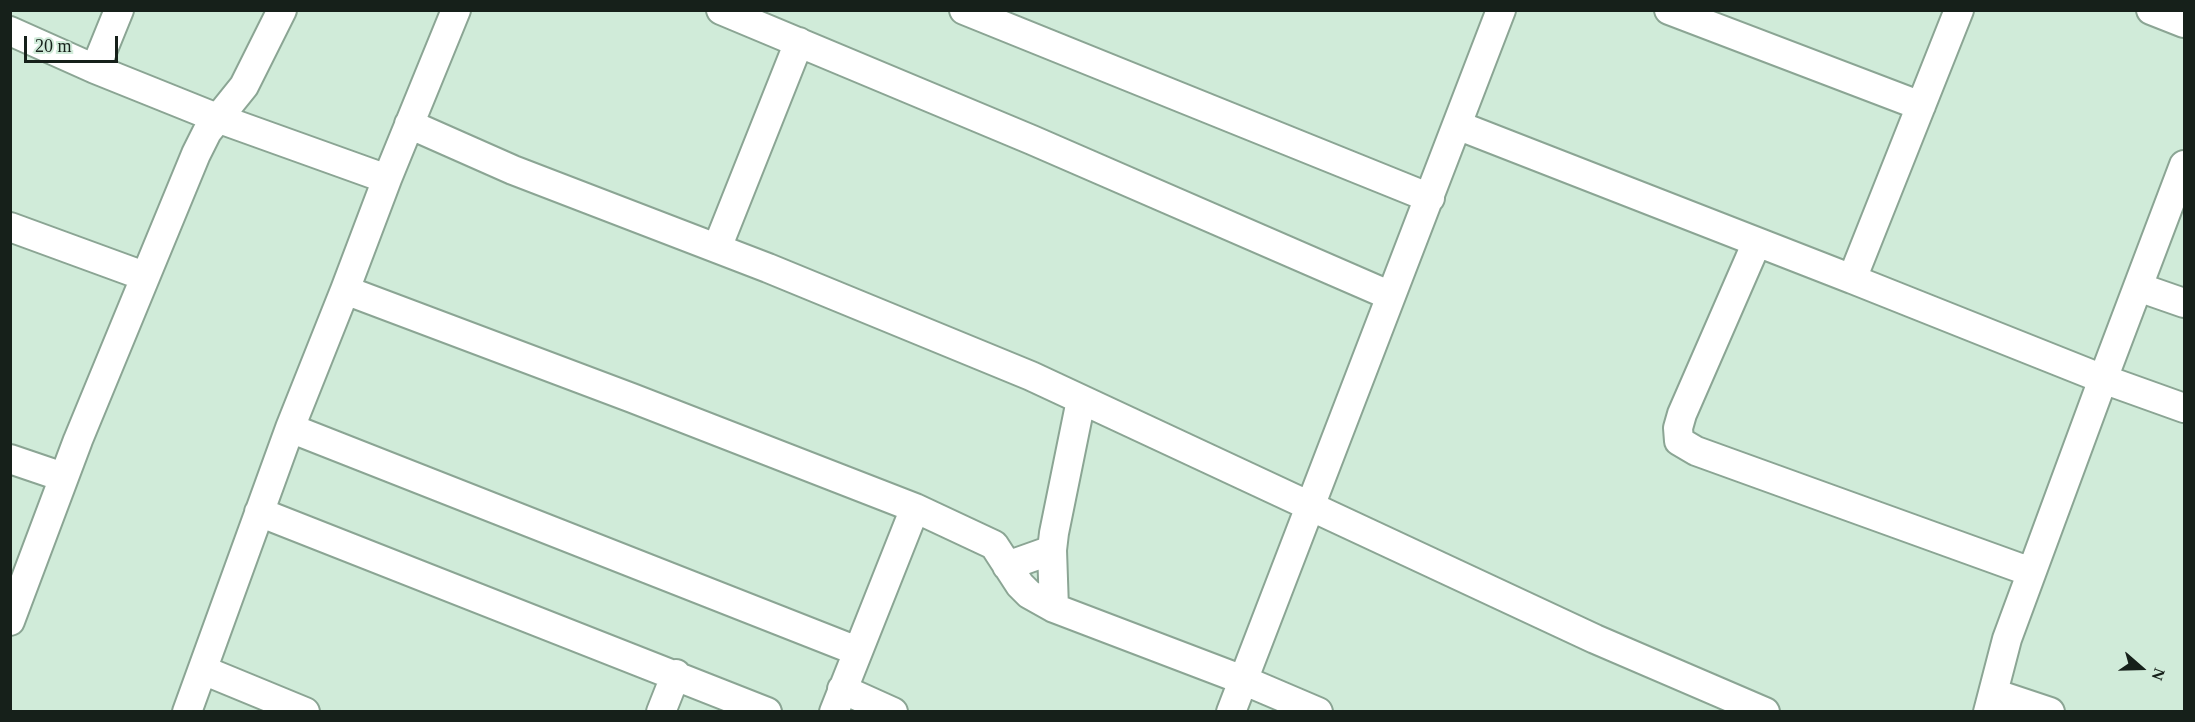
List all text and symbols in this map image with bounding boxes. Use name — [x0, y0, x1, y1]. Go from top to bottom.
scale bar — [27, 24, 122, 62]
text: 20 m — [35, 36, 72, 56]
north arrow — [2111, 638, 2171, 698]
text: N — [2148, 666, 2168, 683]

